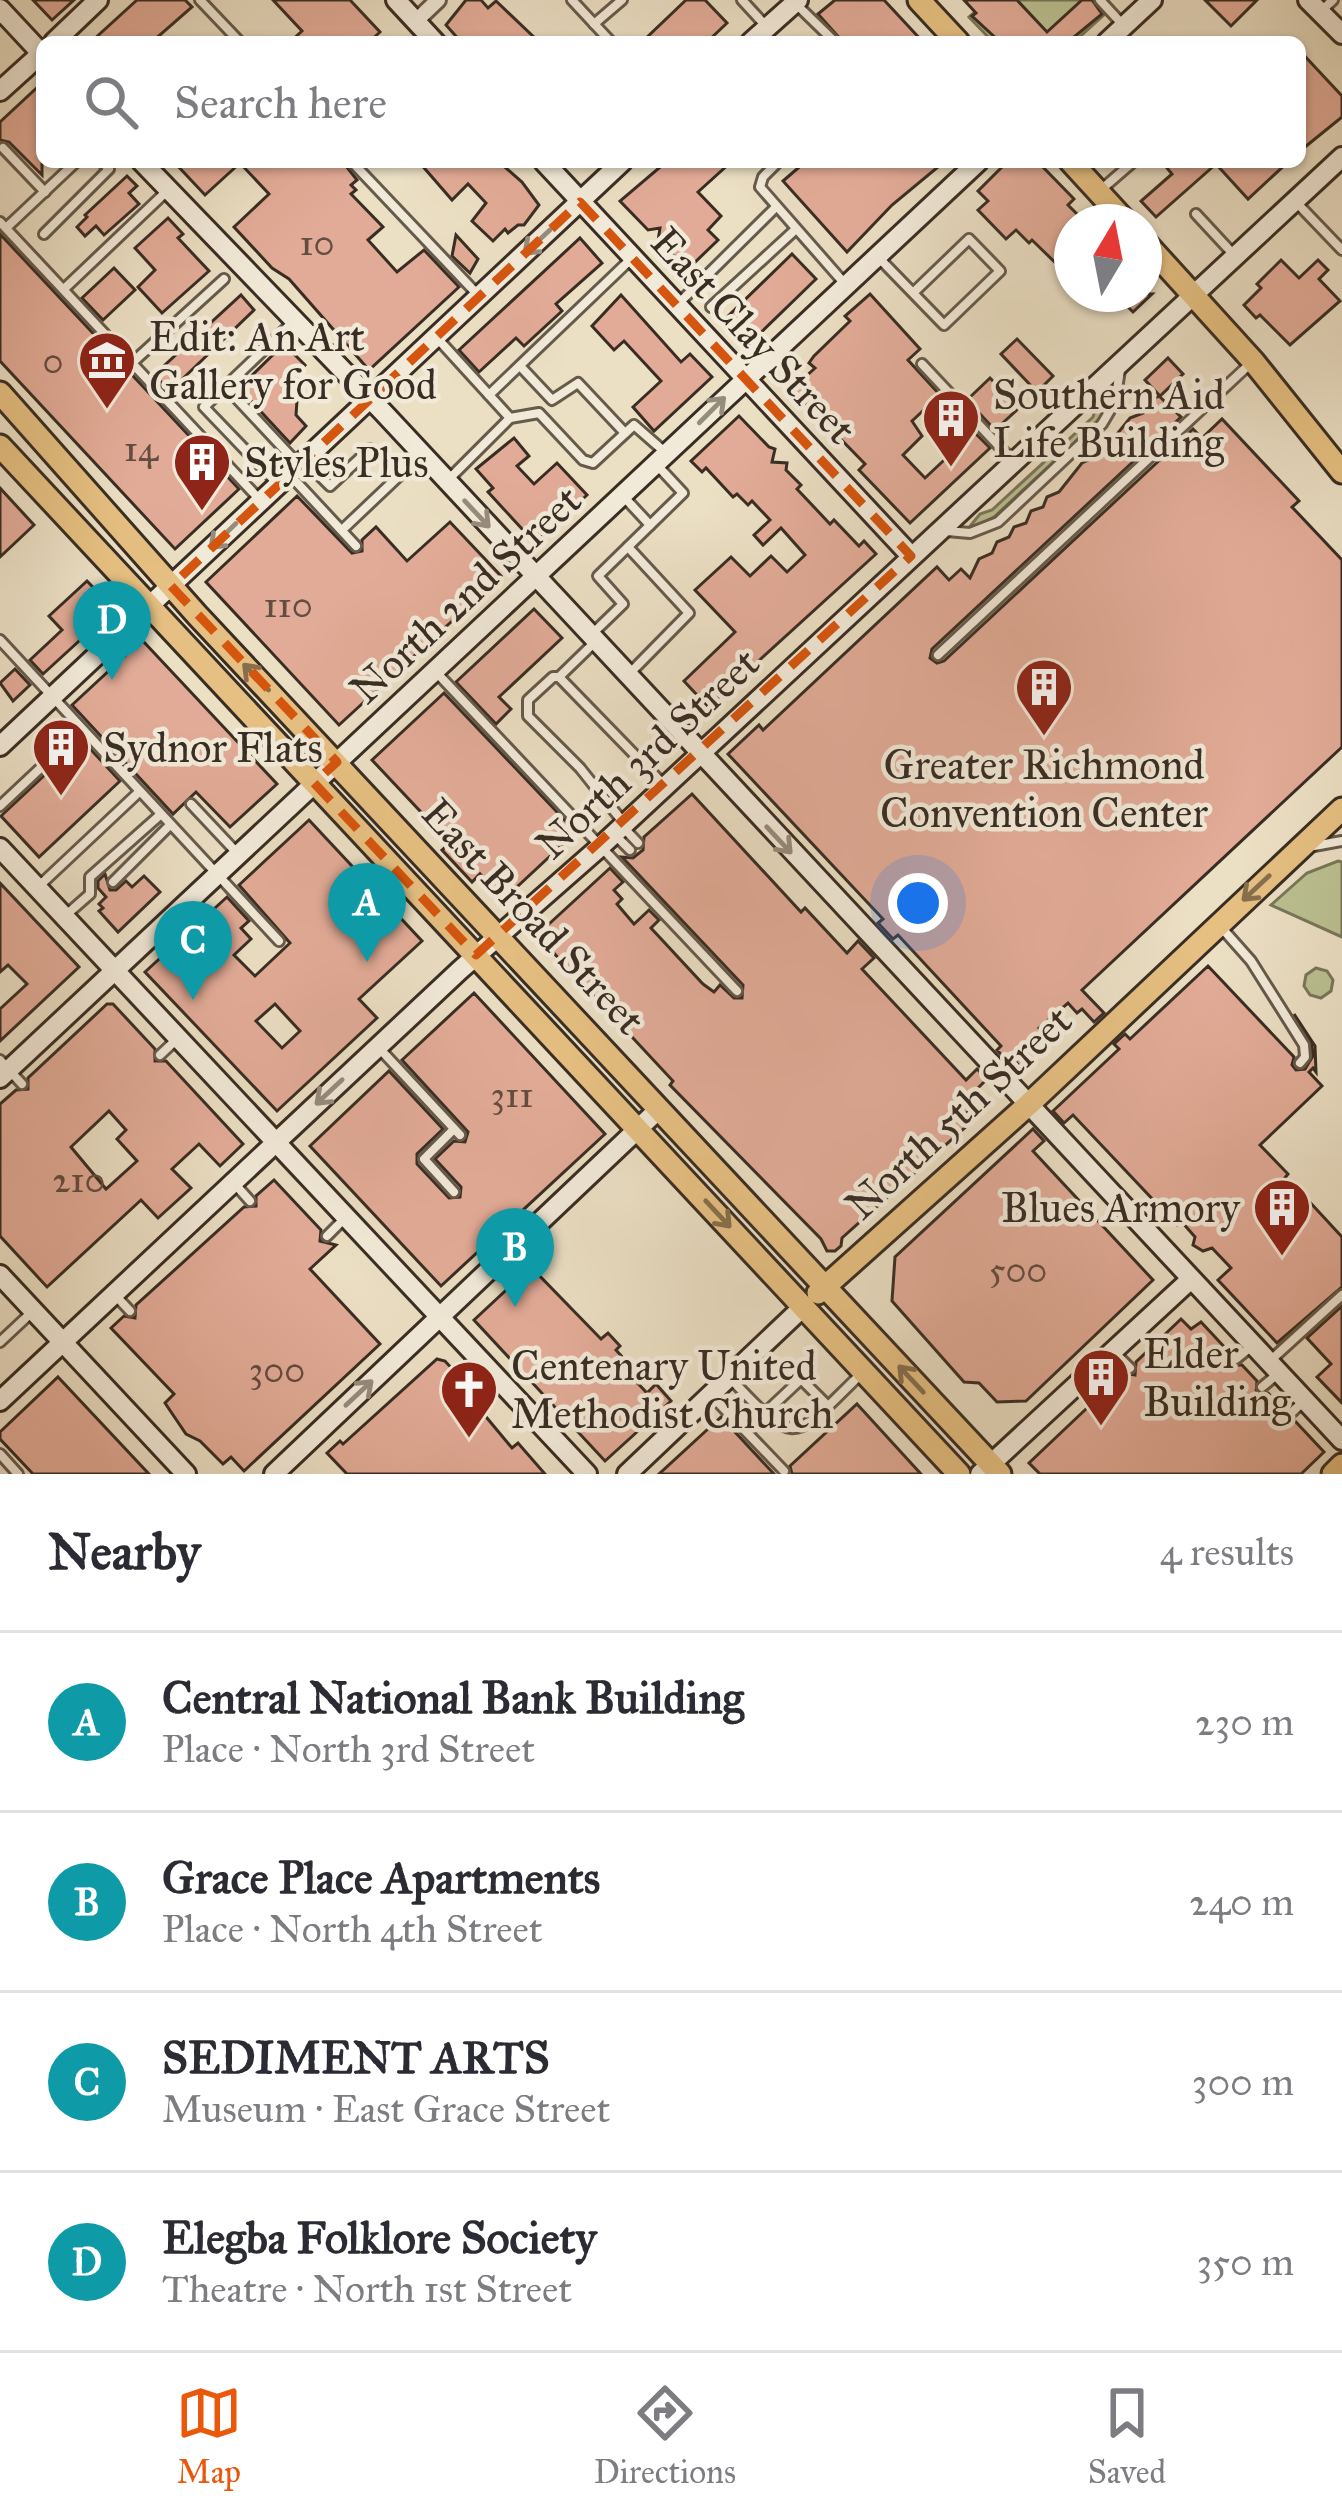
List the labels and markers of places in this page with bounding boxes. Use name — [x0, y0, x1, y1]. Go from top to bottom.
place label: Edit: An Art Gallery for Good — [149, 311, 437, 411]
museum icon: Edit: An Art Gallery for Good — [76, 329, 138, 411]
place label: Southern Aid Life Building — [993, 369, 1225, 469]
building icon: Southern Aid Life Building — [920, 387, 982, 469]
building icon: Styles Plus — [171, 431, 233, 513]
place label: Styles Plus — [244, 437, 429, 489]
pin: D — [73, 581, 151, 680]
building icon: Greater Richmond Convention Center — [1013, 656, 1075, 738]
building icon: Sydnor Flats — [30, 716, 92, 798]
place label: Sydnor Flats — [103, 722, 323, 774]
place label: Greater Richmond Convention Center — [880, 739, 1208, 839]
pin: A — [328, 863, 406, 962]
pin: C — [154, 901, 232, 1000]
building icon: Blues Armory — [1251, 1176, 1313, 1258]
place label: Blues Armory — [1001, 1182, 1241, 1234]
pin: B — [476, 1208, 554, 1307]
place label: Elder Building — [1143, 1328, 1291, 1428]
place label: Centenary United Methodist Church — [511, 1340, 834, 1440]
building icon: Elder Building — [1070, 1346, 1132, 1428]
church icon: Centenary United Methodist Church — [438, 1358, 500, 1440]

